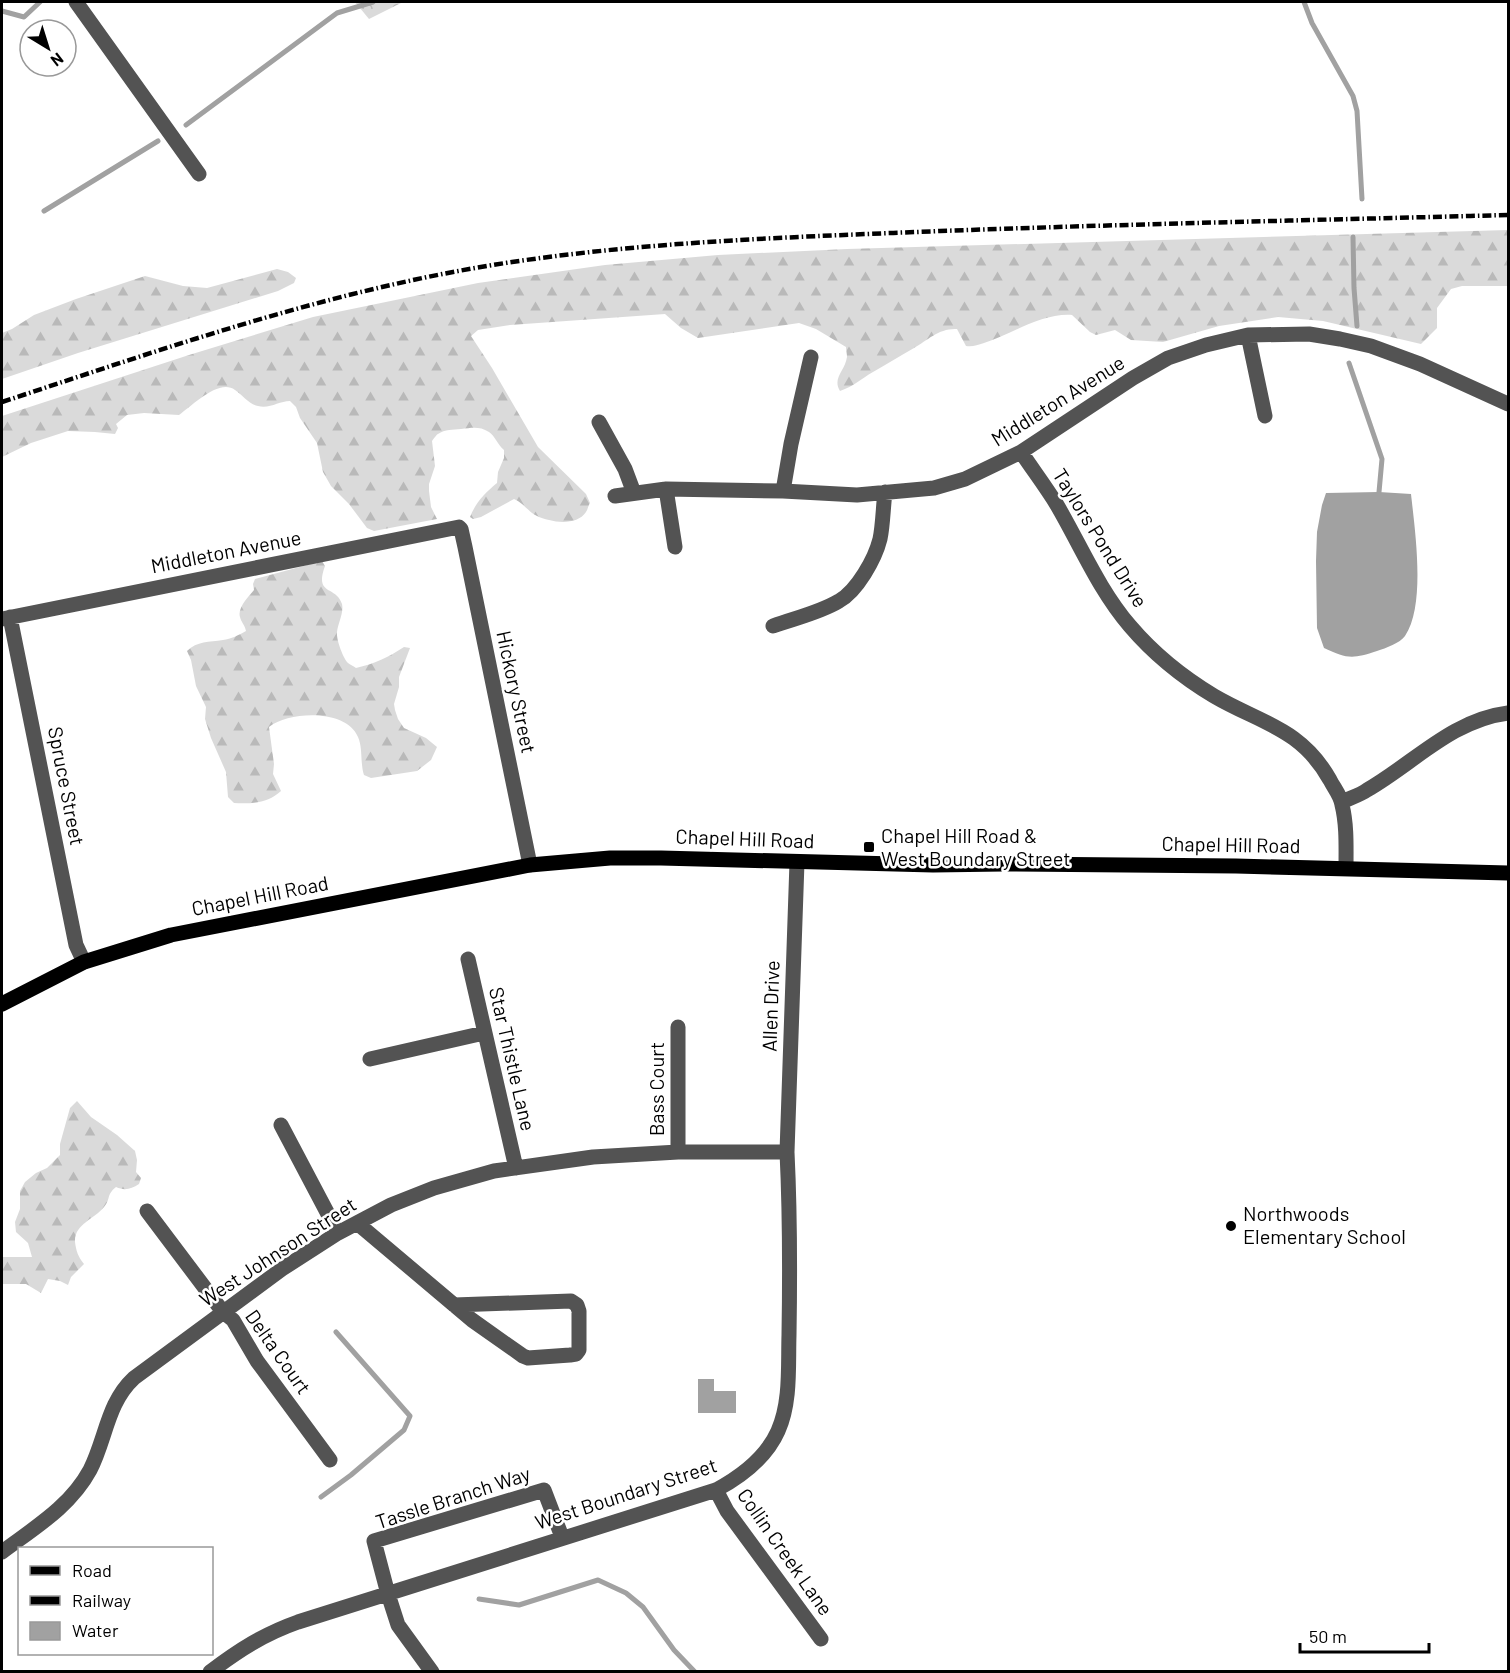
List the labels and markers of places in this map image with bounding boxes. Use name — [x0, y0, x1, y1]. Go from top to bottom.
place label: Chapel Hill Road & West Boundary Street — [881, 823, 1071, 870]
marker: Chapel Hill Road & West Boundary Street — [862, 840, 876, 854]
place label: Northwoods Elementary School — [1243, 1201, 1406, 1248]
marker: Northwoods Elementary School — [1224, 1219, 1238, 1233]

